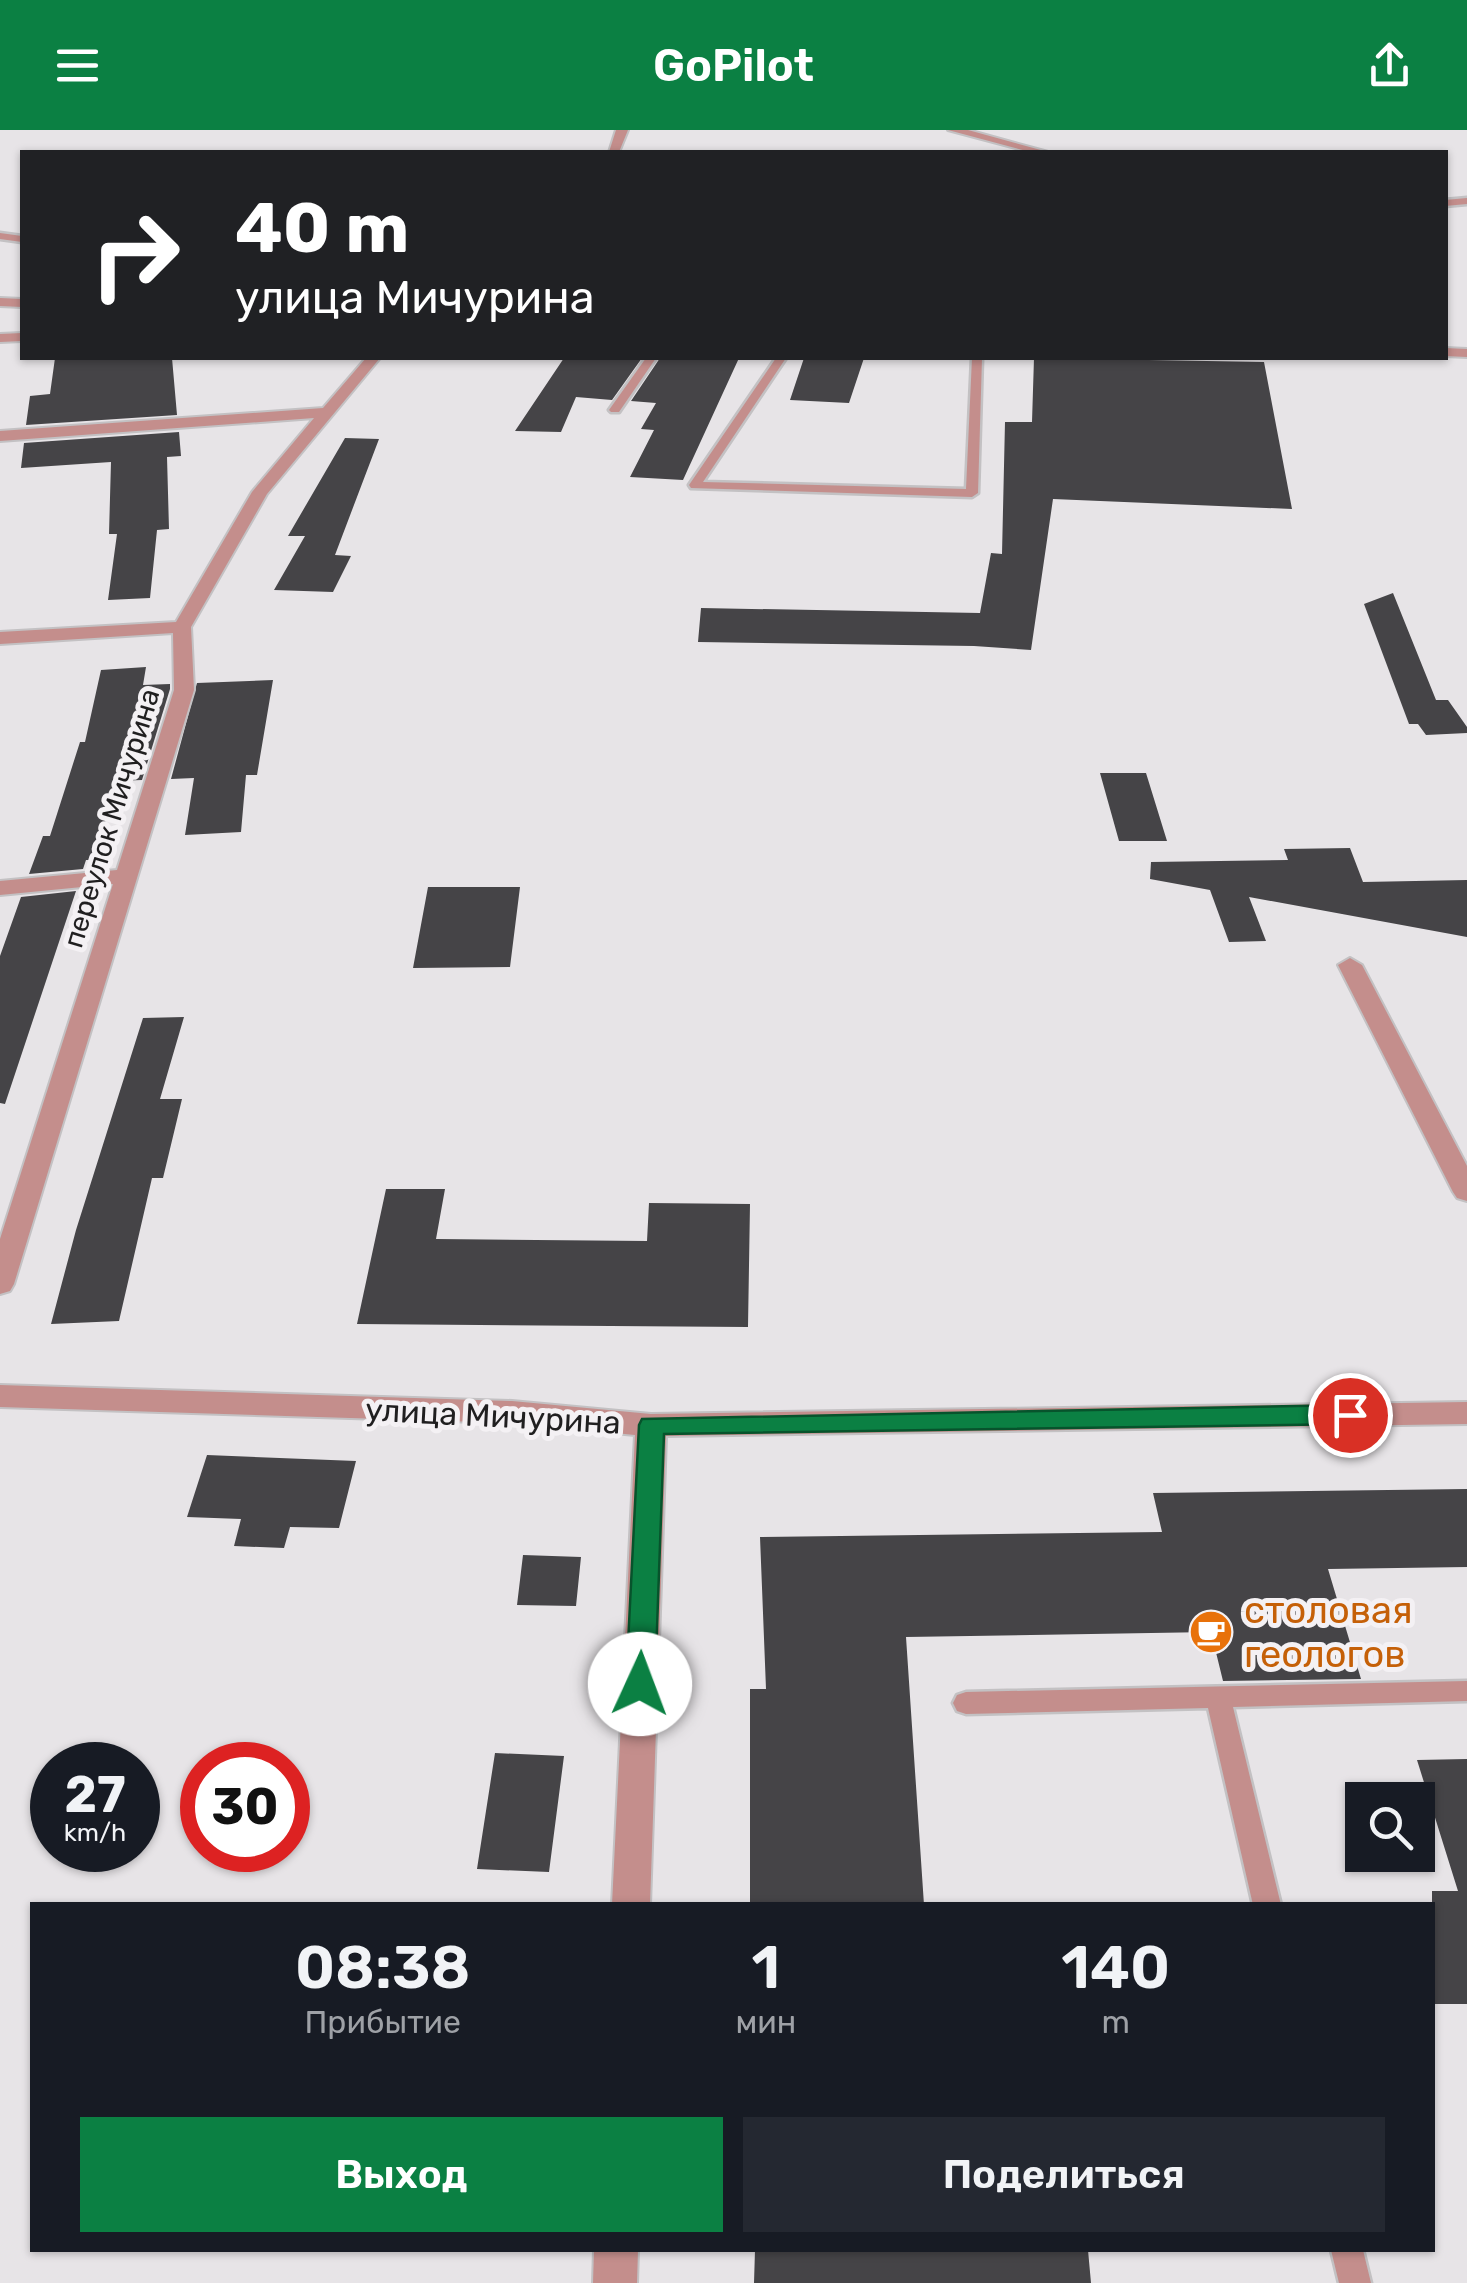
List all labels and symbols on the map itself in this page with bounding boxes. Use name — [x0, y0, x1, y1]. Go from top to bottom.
street label: переулок Мичурина — [56, 685, 167, 952]
pin — [1308, 1373, 1393, 1458]
street label: улица Мичурина — [364, 1390, 622, 1442]
place label: столовая геологов — [1244, 1587, 1413, 1677]
cafe icon: столовая геологов — [1188, 1609, 1234, 1655]
position arrow — [588, 1632, 692, 1736]
speed limit sign: 30 — [180, 1742, 310, 1872]

